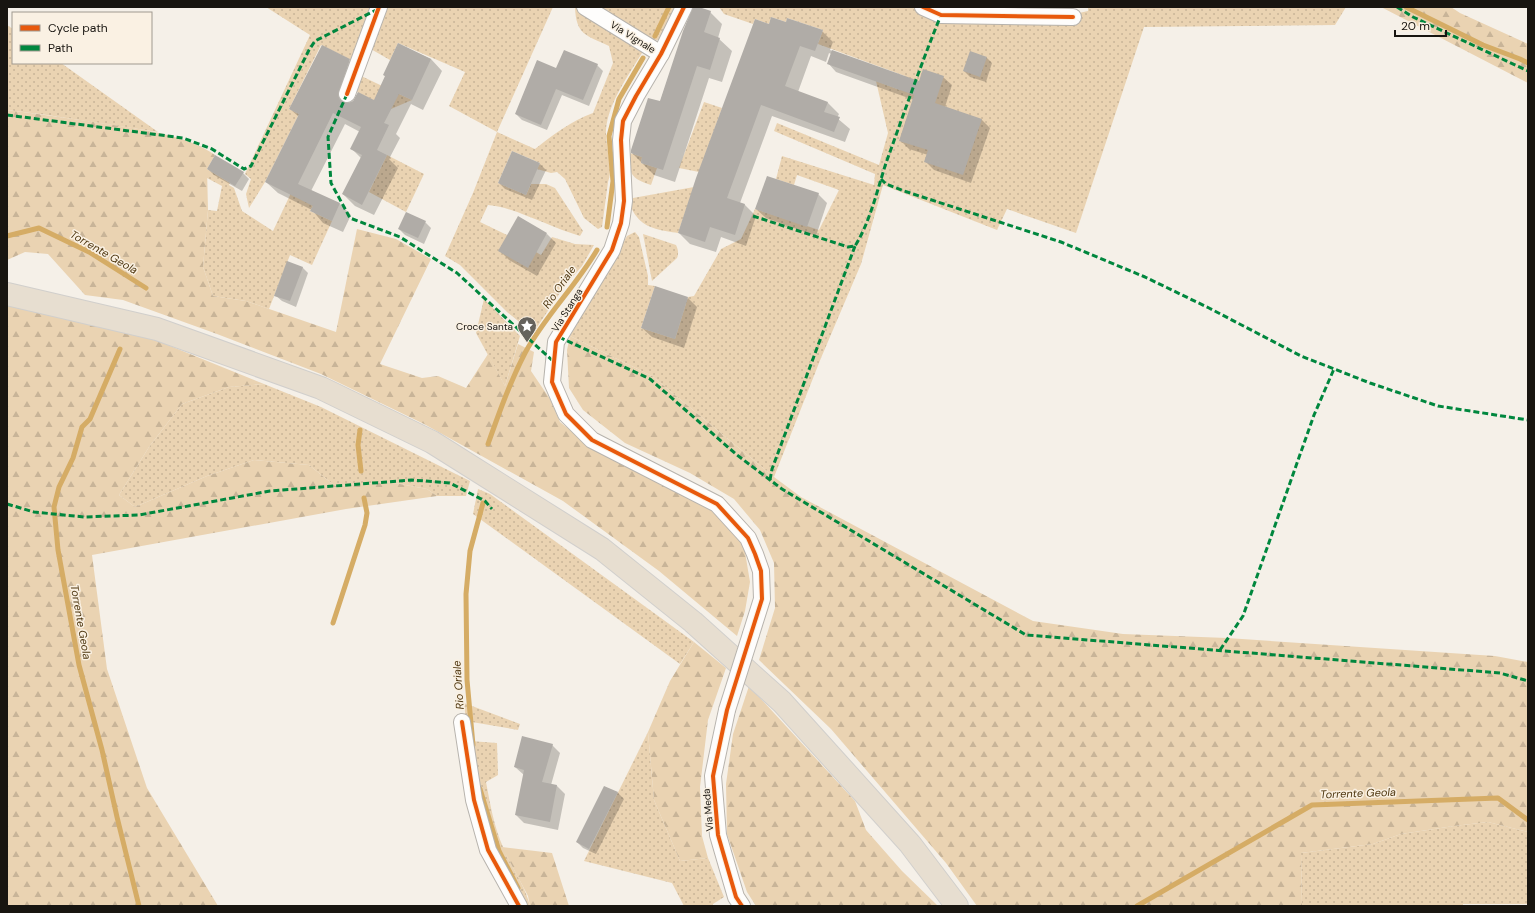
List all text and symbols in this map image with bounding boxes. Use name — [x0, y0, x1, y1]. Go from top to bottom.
legend — [12, 12, 152, 64]
scale bar — [1395, 12, 1446, 38]
street label: Via Vignale — [608, 18, 658, 56]
text: 20 m — [1401, 18, 1430, 34]
text: Cycle path — [48, 20, 108, 36]
text: Path — [48, 40, 73, 56]
water label: Torrente Geola — [68, 227, 140, 277]
water label: Rio Oriale — [539, 263, 579, 311]
street label: Via Stanga — [548, 286, 586, 334]
place icon: Croce Santa — [516, 315, 538, 343]
place label: Croce Santa — [456, 320, 513, 333]
water label: Torrente Geola — [68, 584, 94, 660]
water label: Rio Oriale — [449, 660, 467, 710]
water label: Torrente Geola — [1320, 785, 1396, 801]
street label: Via Meda — [700, 788, 716, 832]

